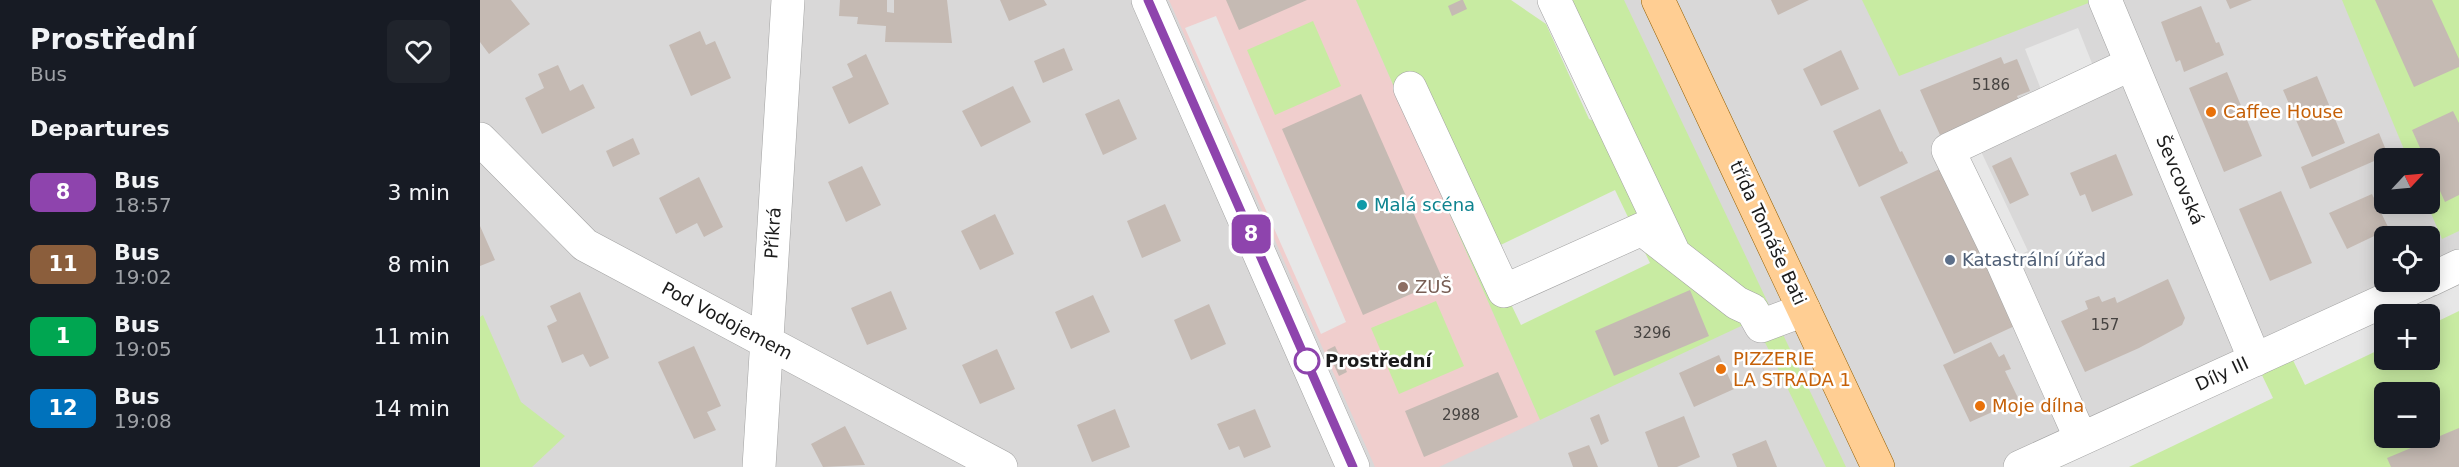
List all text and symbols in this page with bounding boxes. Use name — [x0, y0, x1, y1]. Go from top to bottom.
button: heart — [387, 20, 450, 83]
text: Prostřední — [30, 23, 196, 56]
text: Bus — [30, 62, 67, 86]
house number: 5186 — [1972, 76, 2010, 94]
place label: Caffee House — [2223, 101, 2343, 122]
marker: Caffee House — [2204, 105, 2218, 119]
text: Departures — [30, 116, 170, 141]
street label: Ševcovská — [2152, 132, 2209, 228]
north arrow — [2374, 148, 2440, 214]
map controls — [2374, 148, 2440, 448]
street label: třída Tomáše Bati — [1726, 157, 1811, 308]
text: Bus — [114, 168, 160, 193]
text: 8 — [56, 180, 70, 204]
text: 3 min — [388, 180, 450, 205]
text: 18:57 — [114, 193, 172, 217]
place label: Malá scéna — [1374, 194, 1475, 215]
marker: Malá scéna — [1355, 198, 1369, 212]
street label: Příkrá — [760, 206, 785, 260]
line badge: 8 — [1232, 214, 1270, 254]
text: 8 — [1244, 222, 1258, 246]
button: locate — [2374, 226, 2440, 292]
text: Bus — [114, 240, 160, 265]
place label: Katastrální úřad — [1962, 249, 2106, 270]
text: 11 — [48, 252, 78, 276]
text: 8 min — [388, 252, 450, 277]
marker: Katastrální úřad — [1943, 253, 1957, 267]
text: 19:02 — [114, 265, 172, 289]
place label: ZUŠ — [1415, 276, 1452, 297]
street label: Pod Vodojemem — [658, 277, 796, 364]
marker: ZUŠ — [1396, 280, 1410, 294]
button: + — [2374, 304, 2440, 370]
text: Bus — [114, 312, 160, 337]
house number: 157 — [2091, 316, 2119, 334]
text: 1 — [56, 324, 70, 348]
text: 11 min — [374, 324, 450, 349]
house number: 3296 — [1633, 324, 1671, 342]
text: 19:05 — [114, 337, 172, 361]
marker: Prostřední — [1294, 348, 1320, 374]
place label: PIZZERIE LA STRADA 1 — [1733, 348, 1851, 390]
place label: Prostřední — [1325, 350, 1433, 371]
street label: Díly III — [2192, 352, 2252, 395]
marker: PIZZERIE LA STRADA 1 — [1714, 362, 1728, 376]
button: − — [2374, 382, 2440, 448]
text: Bus — [114, 384, 160, 409]
place label: Moje dílna — [1992, 395, 2084, 416]
text: 12 — [48, 396, 78, 420]
text: 14 min — [374, 396, 450, 421]
marker: Moje dílna — [1973, 399, 1987, 413]
house number: 2988 — [1442, 406, 1480, 424]
text: 19:08 — [114, 409, 172, 433]

